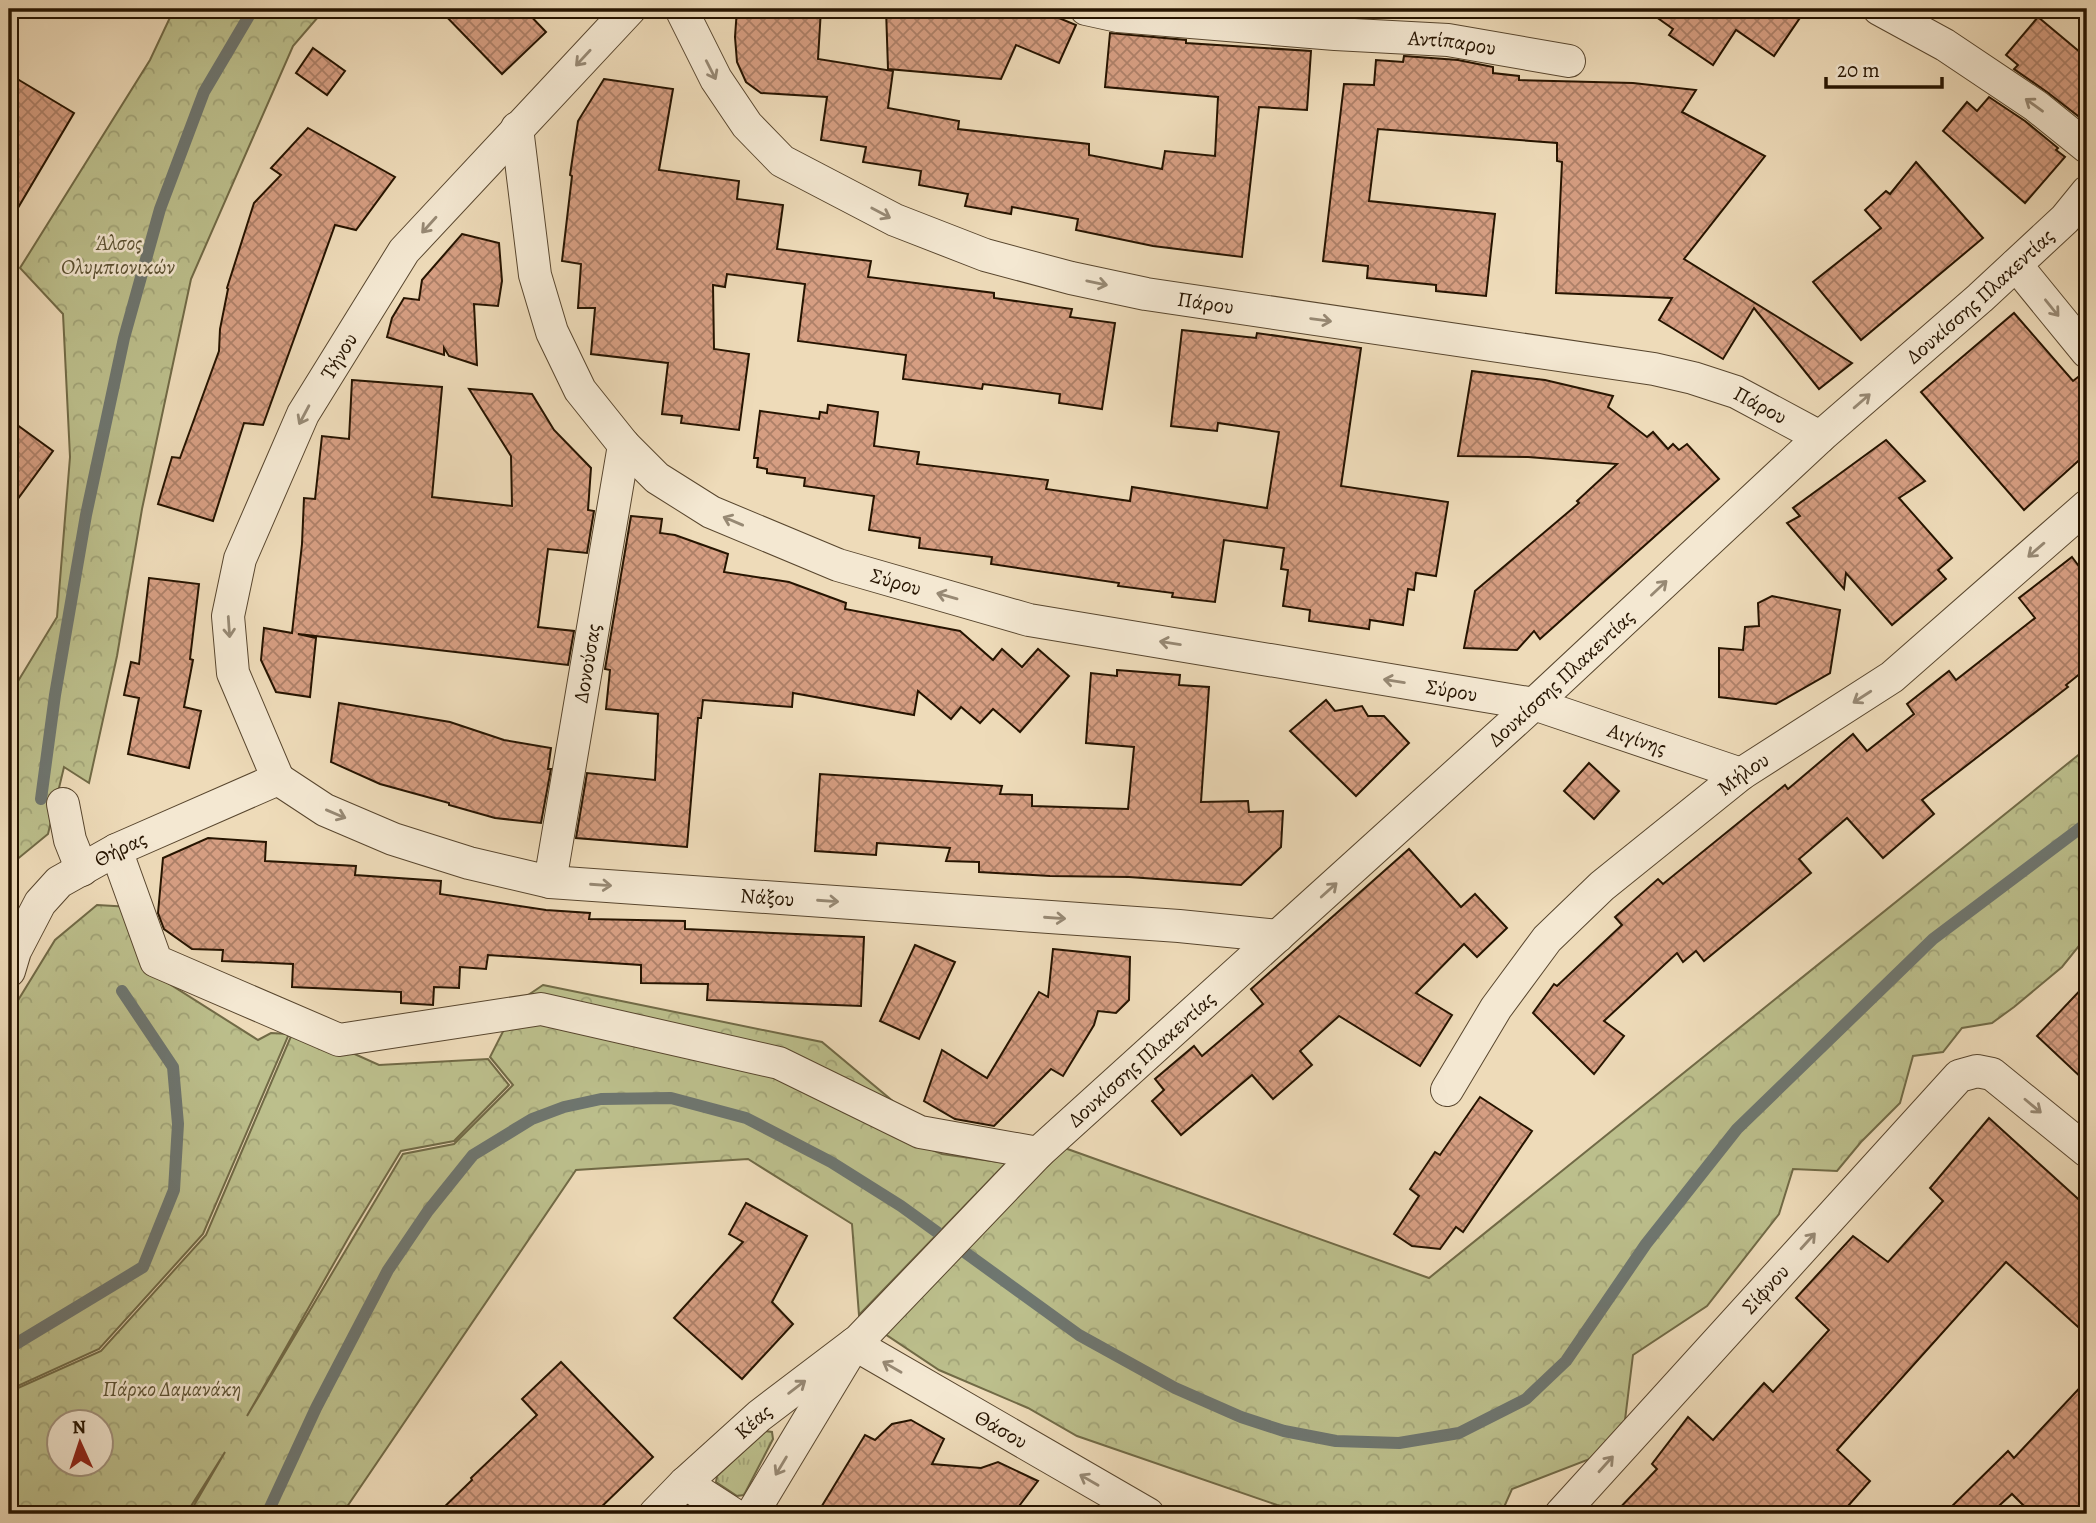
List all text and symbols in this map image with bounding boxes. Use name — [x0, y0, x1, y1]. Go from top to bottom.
street label: Αντίπαρου — [1406, 24, 1498, 62]
scale bar — [1826, 46, 1942, 90]
one-way arrow — [575, 49, 592, 66]
text: 20 m — [1837, 56, 1880, 84]
one-way arrow — [705, 59, 719, 80]
one-way arrow — [2025, 98, 2044, 112]
one-way arrow — [870, 206, 891, 220]
one-way arrow — [420, 216, 437, 233]
street label: Δουκίσσης Πλακεντίας — [1900, 222, 2060, 370]
park label: Άλσος Ολυμπιονικών — [61, 229, 175, 281]
one-way arrow — [1085, 278, 1107, 291]
street label: Πάρου — [1176, 285, 1236, 321]
one-way arrow — [2044, 299, 2059, 317]
one-way arrow — [1309, 314, 1332, 327]
street label: Τήνου — [314, 327, 364, 385]
street label: Πάρου — [1729, 379, 1792, 431]
one-way arrow — [1853, 393, 1871, 409]
one-way arrow — [296, 404, 310, 424]
one-way arrow — [723, 514, 745, 527]
one-way arrow — [2027, 542, 2045, 558]
street label: Σύρου — [867, 561, 925, 602]
one-way arrow — [1650, 579, 1667, 596]
one-way arrow — [937, 589, 959, 602]
street label: Δουκίσσης Πλακεντίας — [1482, 603, 1640, 753]
one-way arrow — [223, 615, 236, 638]
street label: Δονούσας — [567, 621, 608, 705]
one-way arrow — [1159, 636, 1182, 649]
street label: Σύρου — [1424, 672, 1480, 708]
one-way arrow — [1383, 674, 1406, 687]
one-way arrow — [1853, 689, 1872, 704]
street label: Αιγίνης — [1603, 716, 1670, 762]
street label: Μήλου — [1711, 746, 1774, 802]
one-way arrow — [325, 809, 346, 822]
street label: Θήρας — [89, 824, 151, 874]
one-way arrow — [590, 879, 612, 892]
street label: Νάξου — [739, 881, 795, 913]
one-way arrow — [1319, 882, 1337, 898]
one-way arrow — [817, 895, 840, 908]
one-way arrow — [1043, 912, 1066, 925]
street label: Δουκίσσης Πλακεντίας — [1062, 985, 1221, 1133]
one-way arrow — [2024, 1098, 2042, 1114]
one-way arrow — [1800, 1232, 1816, 1250]
street label: Σίφνου — [1736, 1258, 1795, 1320]
one-way arrow — [883, 1359, 903, 1373]
park label: Πάρκο Δαμανάκη — [103, 1375, 241, 1403]
one-way arrow — [787, 1380, 806, 1395]
street label: Κέας — [729, 1397, 777, 1445]
street label: Θάσου — [969, 1403, 1033, 1455]
north arrow — [46, 1408, 116, 1478]
text: N — [72, 1414, 87, 1440]
one-way arrow — [773, 1456, 787, 1476]
one-way arrow — [1598, 1456, 1615, 1473]
one-way arrow — [1080, 1473, 1100, 1487]

